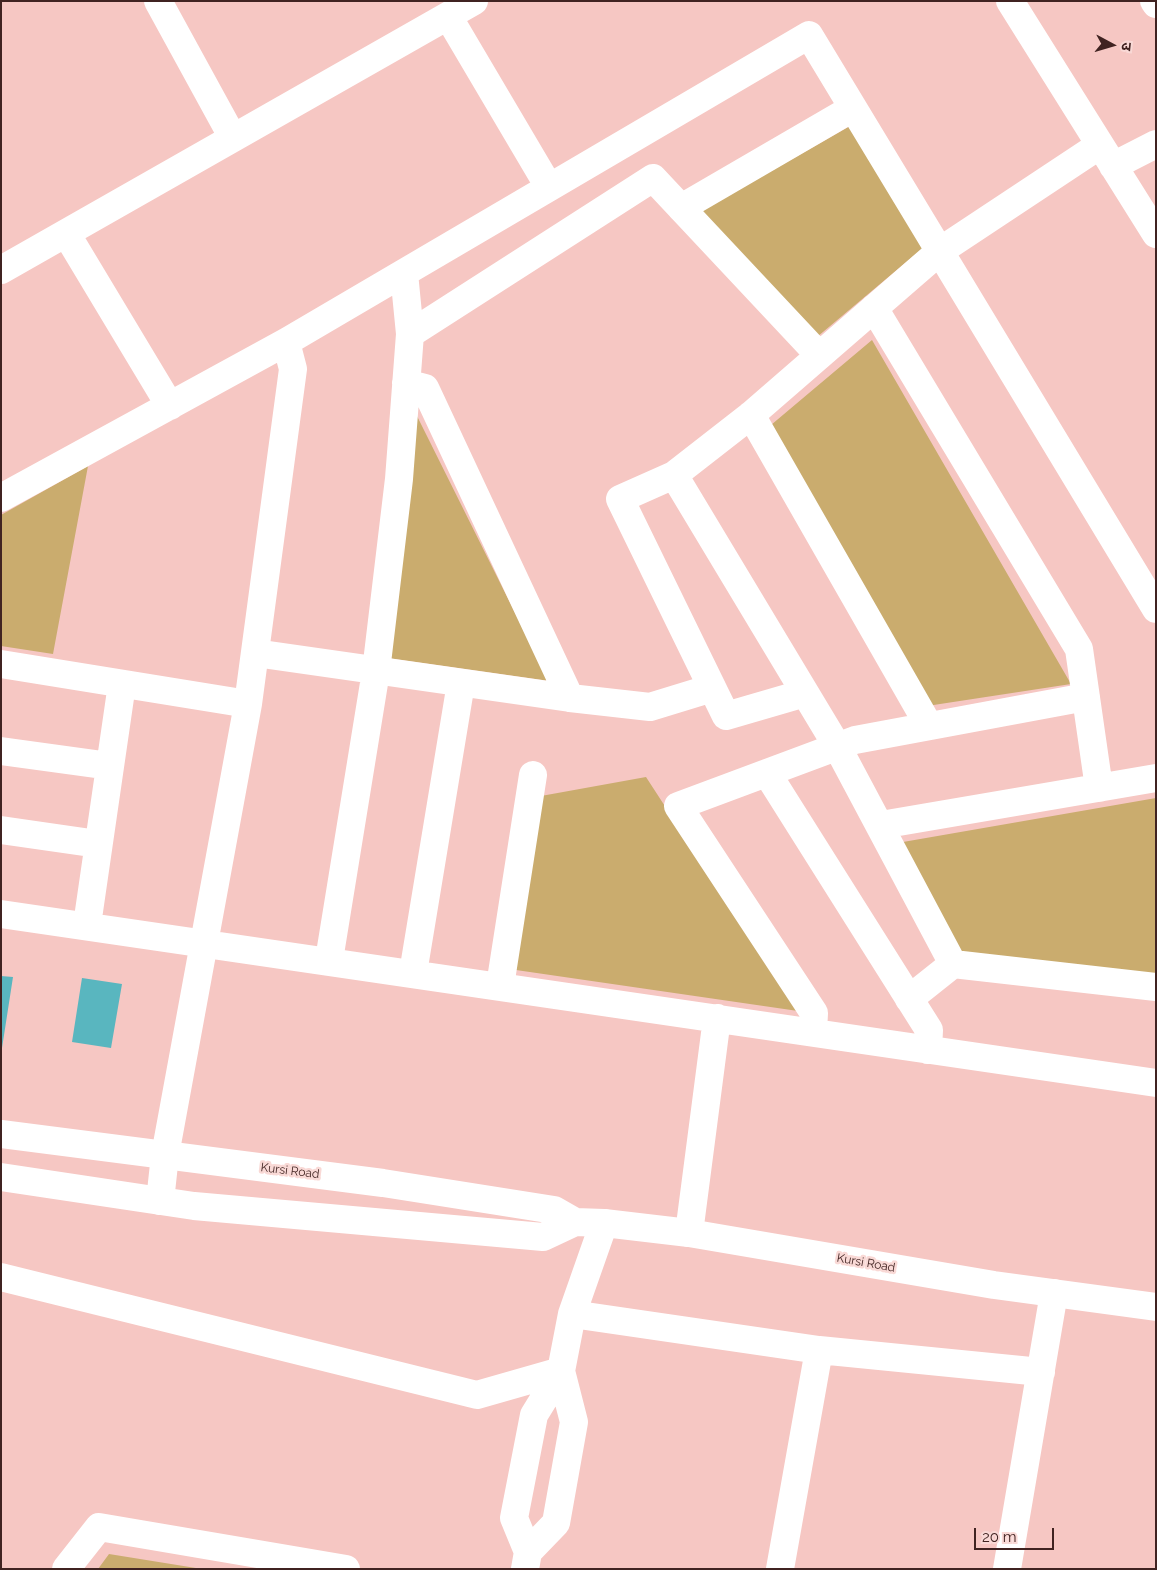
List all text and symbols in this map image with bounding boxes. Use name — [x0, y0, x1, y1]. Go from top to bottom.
north arrow — [1087, 20, 1137, 70]
text: उ — [1119, 42, 1135, 51]
street label: Kursi Road — [260, 1160, 320, 1182]
street label: Kursi Road — [836, 1251, 896, 1275]
scale bar — [977, 1518, 1057, 1550]
text: 20 m — [982, 1528, 1017, 1546]

